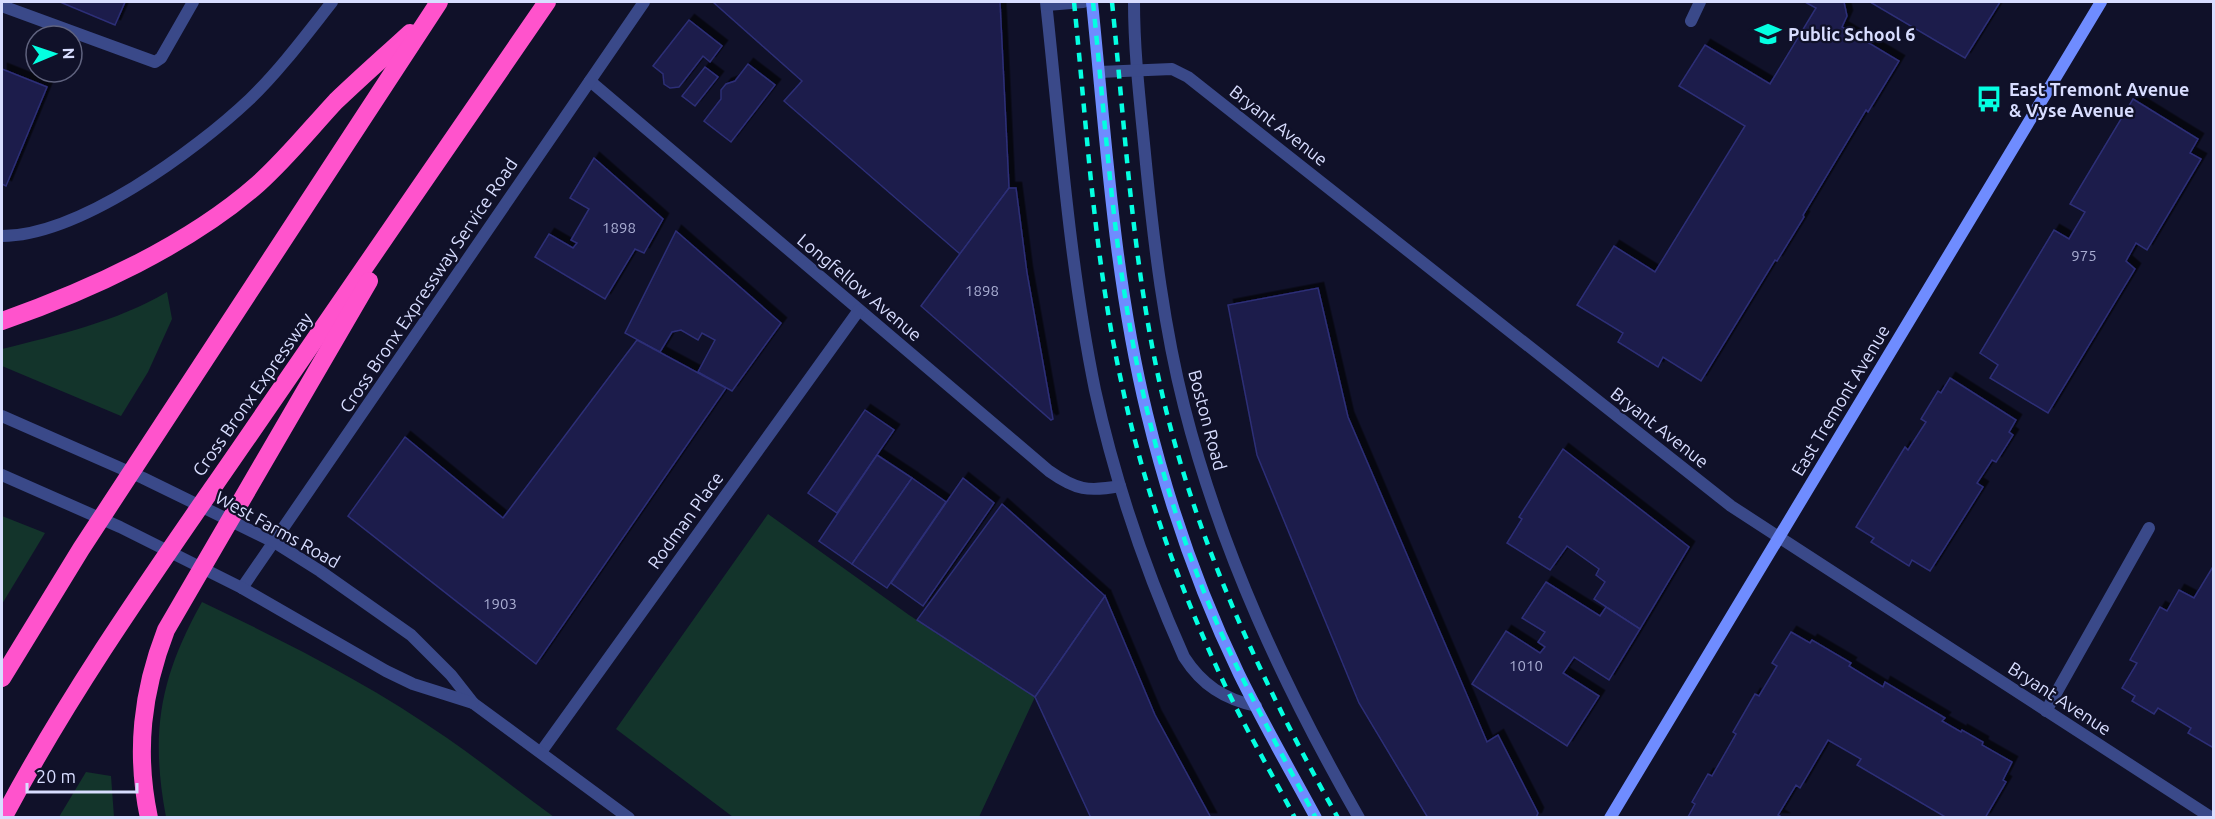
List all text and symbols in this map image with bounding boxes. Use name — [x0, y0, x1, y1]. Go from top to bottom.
school or university icon: Public School 6 — [1753, 19, 1783, 49]
north arrow — [24, 24, 84, 84]
place label: Public School 6 — [1788, 24, 1915, 44]
text: N — [60, 47, 78, 60]
place label: East Tremont Avenue & Vyse Avenue — [2009, 79, 2189, 120]
street label: Bryant Avenue — [1226, 81, 1332, 169]
bus stop icon: East Tremont Avenue & Vyse Avenue — [1974, 84, 2004, 114]
street label: Cross Bronx Expressway Service Road — [335, 154, 521, 416]
house number: 1898 — [602, 219, 636, 236]
street label: Longfellow Avenue — [794, 229, 926, 345]
house number: 975 — [2071, 247, 2097, 264]
house number: 1898 — [965, 282, 999, 299]
street label: Cross Bronx Expressway — [188, 308, 316, 479]
street label: East Tremont Avenue — [1787, 321, 1893, 479]
street label: Boston Road — [1185, 368, 1231, 472]
street label: Bryant Avenue — [1607, 383, 1713, 471]
street label: Rodman Place — [643, 468, 727, 572]
street label: West Farms Road — [212, 487, 344, 571]
house number: 1903 — [483, 595, 517, 612]
house number: 1010 — [1509, 657, 1543, 674]
street label: Bryant Avenue — [2005, 657, 2115, 739]
scale bar — [27, 756, 136, 794]
text: 20 m — [36, 766, 76, 786]

